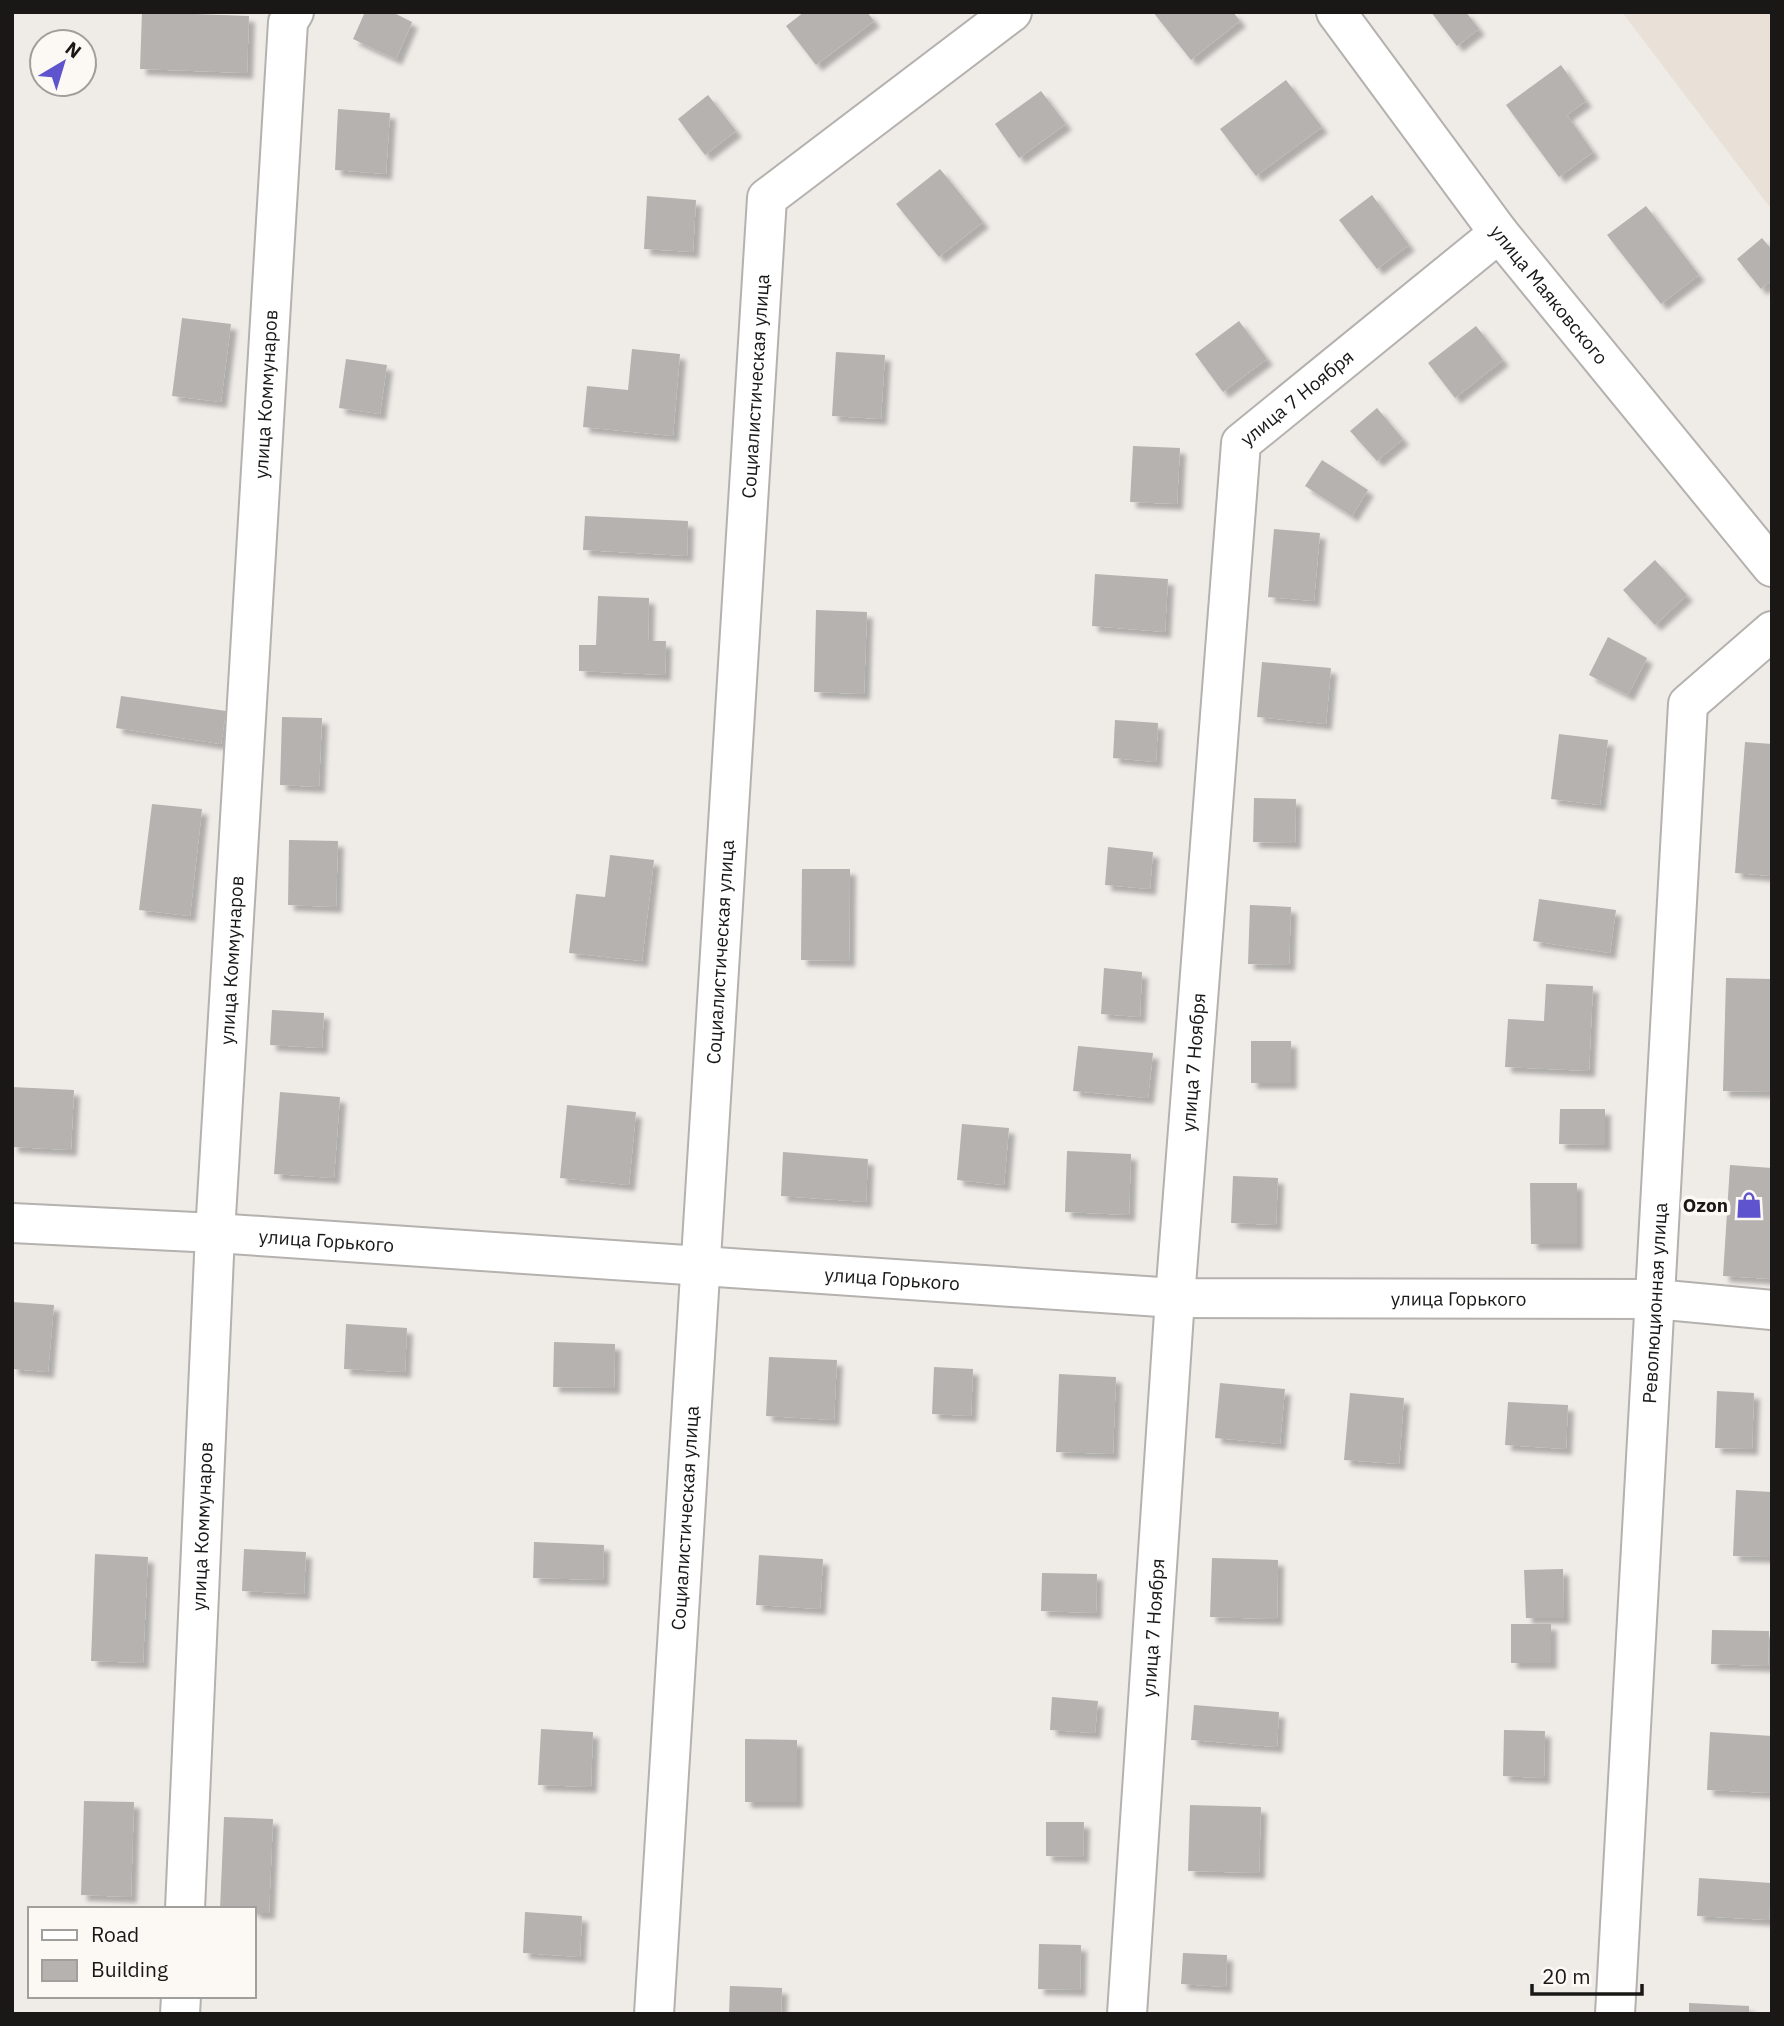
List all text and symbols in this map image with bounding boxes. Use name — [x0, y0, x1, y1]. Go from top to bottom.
north arrow — [28, 28, 98, 98]
text: N — [61, 36, 86, 63]
street label: улица Маяковского — [1485, 220, 1613, 369]
street label: Социалистическая улица — [736, 273, 774, 499]
street label: улица Коммунаров — [248, 309, 283, 480]
street label: улица 7 Ноября — [1235, 344, 1358, 451]
street label: Социалистическая улица — [701, 839, 739, 1065]
street label: улица Коммунаров — [214, 875, 249, 1045]
street label: улица 7 Ноября — [1176, 992, 1211, 1133]
shop icon: Ozon — [1734, 1190, 1764, 1220]
place label: Ozon — [1683, 1193, 1728, 1217]
street label: Революционная улица — [1637, 1202, 1672, 1404]
street label: улица Горького — [258, 1224, 395, 1257]
street label: улица Горького — [824, 1262, 961, 1295]
street label: улица Горького — [1391, 1286, 1526, 1311]
street label: Социалистическая улица — [666, 1405, 704, 1631]
street label: улица Коммунаров — [186, 1441, 218, 1612]
street label: улица 7 Ноября — [1136, 1558, 1170, 1698]
legend — [28, 1907, 256, 1998]
text: Road — [91, 1920, 139, 1948]
scale bar — [1532, 1952, 1642, 1996]
text: Building — [91, 1955, 168, 1983]
text: 20 m — [1542, 1962, 1591, 1990]

